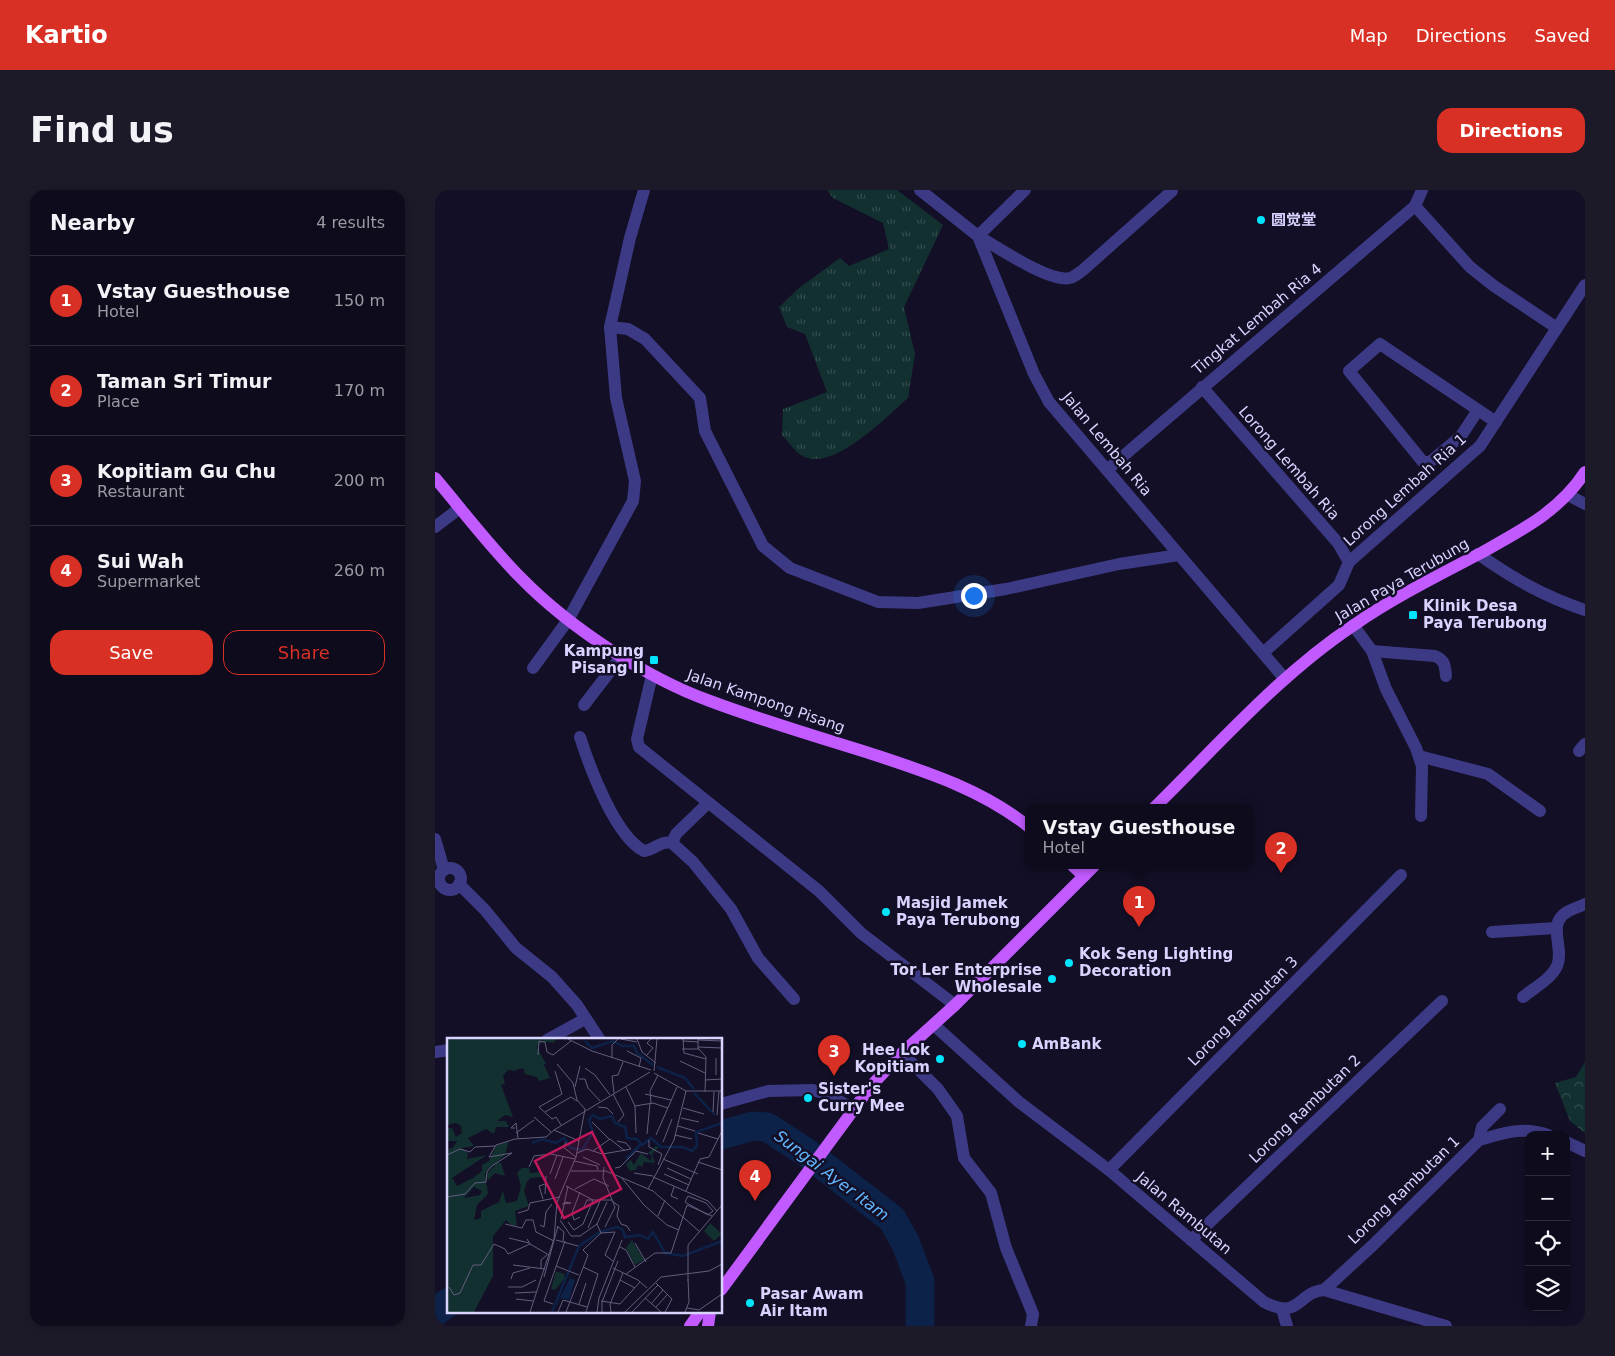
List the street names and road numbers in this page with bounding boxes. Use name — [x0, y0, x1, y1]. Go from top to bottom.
street label: Tingkat Lembah Ria 4 — [1188, 260, 1325, 379]
street label: Jalan Lembah Ria — [1058, 388, 1156, 500]
street label: Lorong Lembah Ria — [1235, 402, 1343, 524]
street label: Lorong Lembah Ria 1 — [1340, 430, 1470, 550]
street label: Jalan Paya Terubung — [1331, 534, 1472, 626]
street label: Jalan Kampong Pisang — [684, 665, 847, 737]
street label: Lorong Rambutan 3 — [1184, 952, 1302, 1070]
street label: Lorong Rambutan 2 — [1246, 1051, 1364, 1167]
street label: Lorong Rambutan 1 — [1345, 1132, 1463, 1248]
street label: Jalan Rambutan — [1132, 1167, 1235, 1258]

